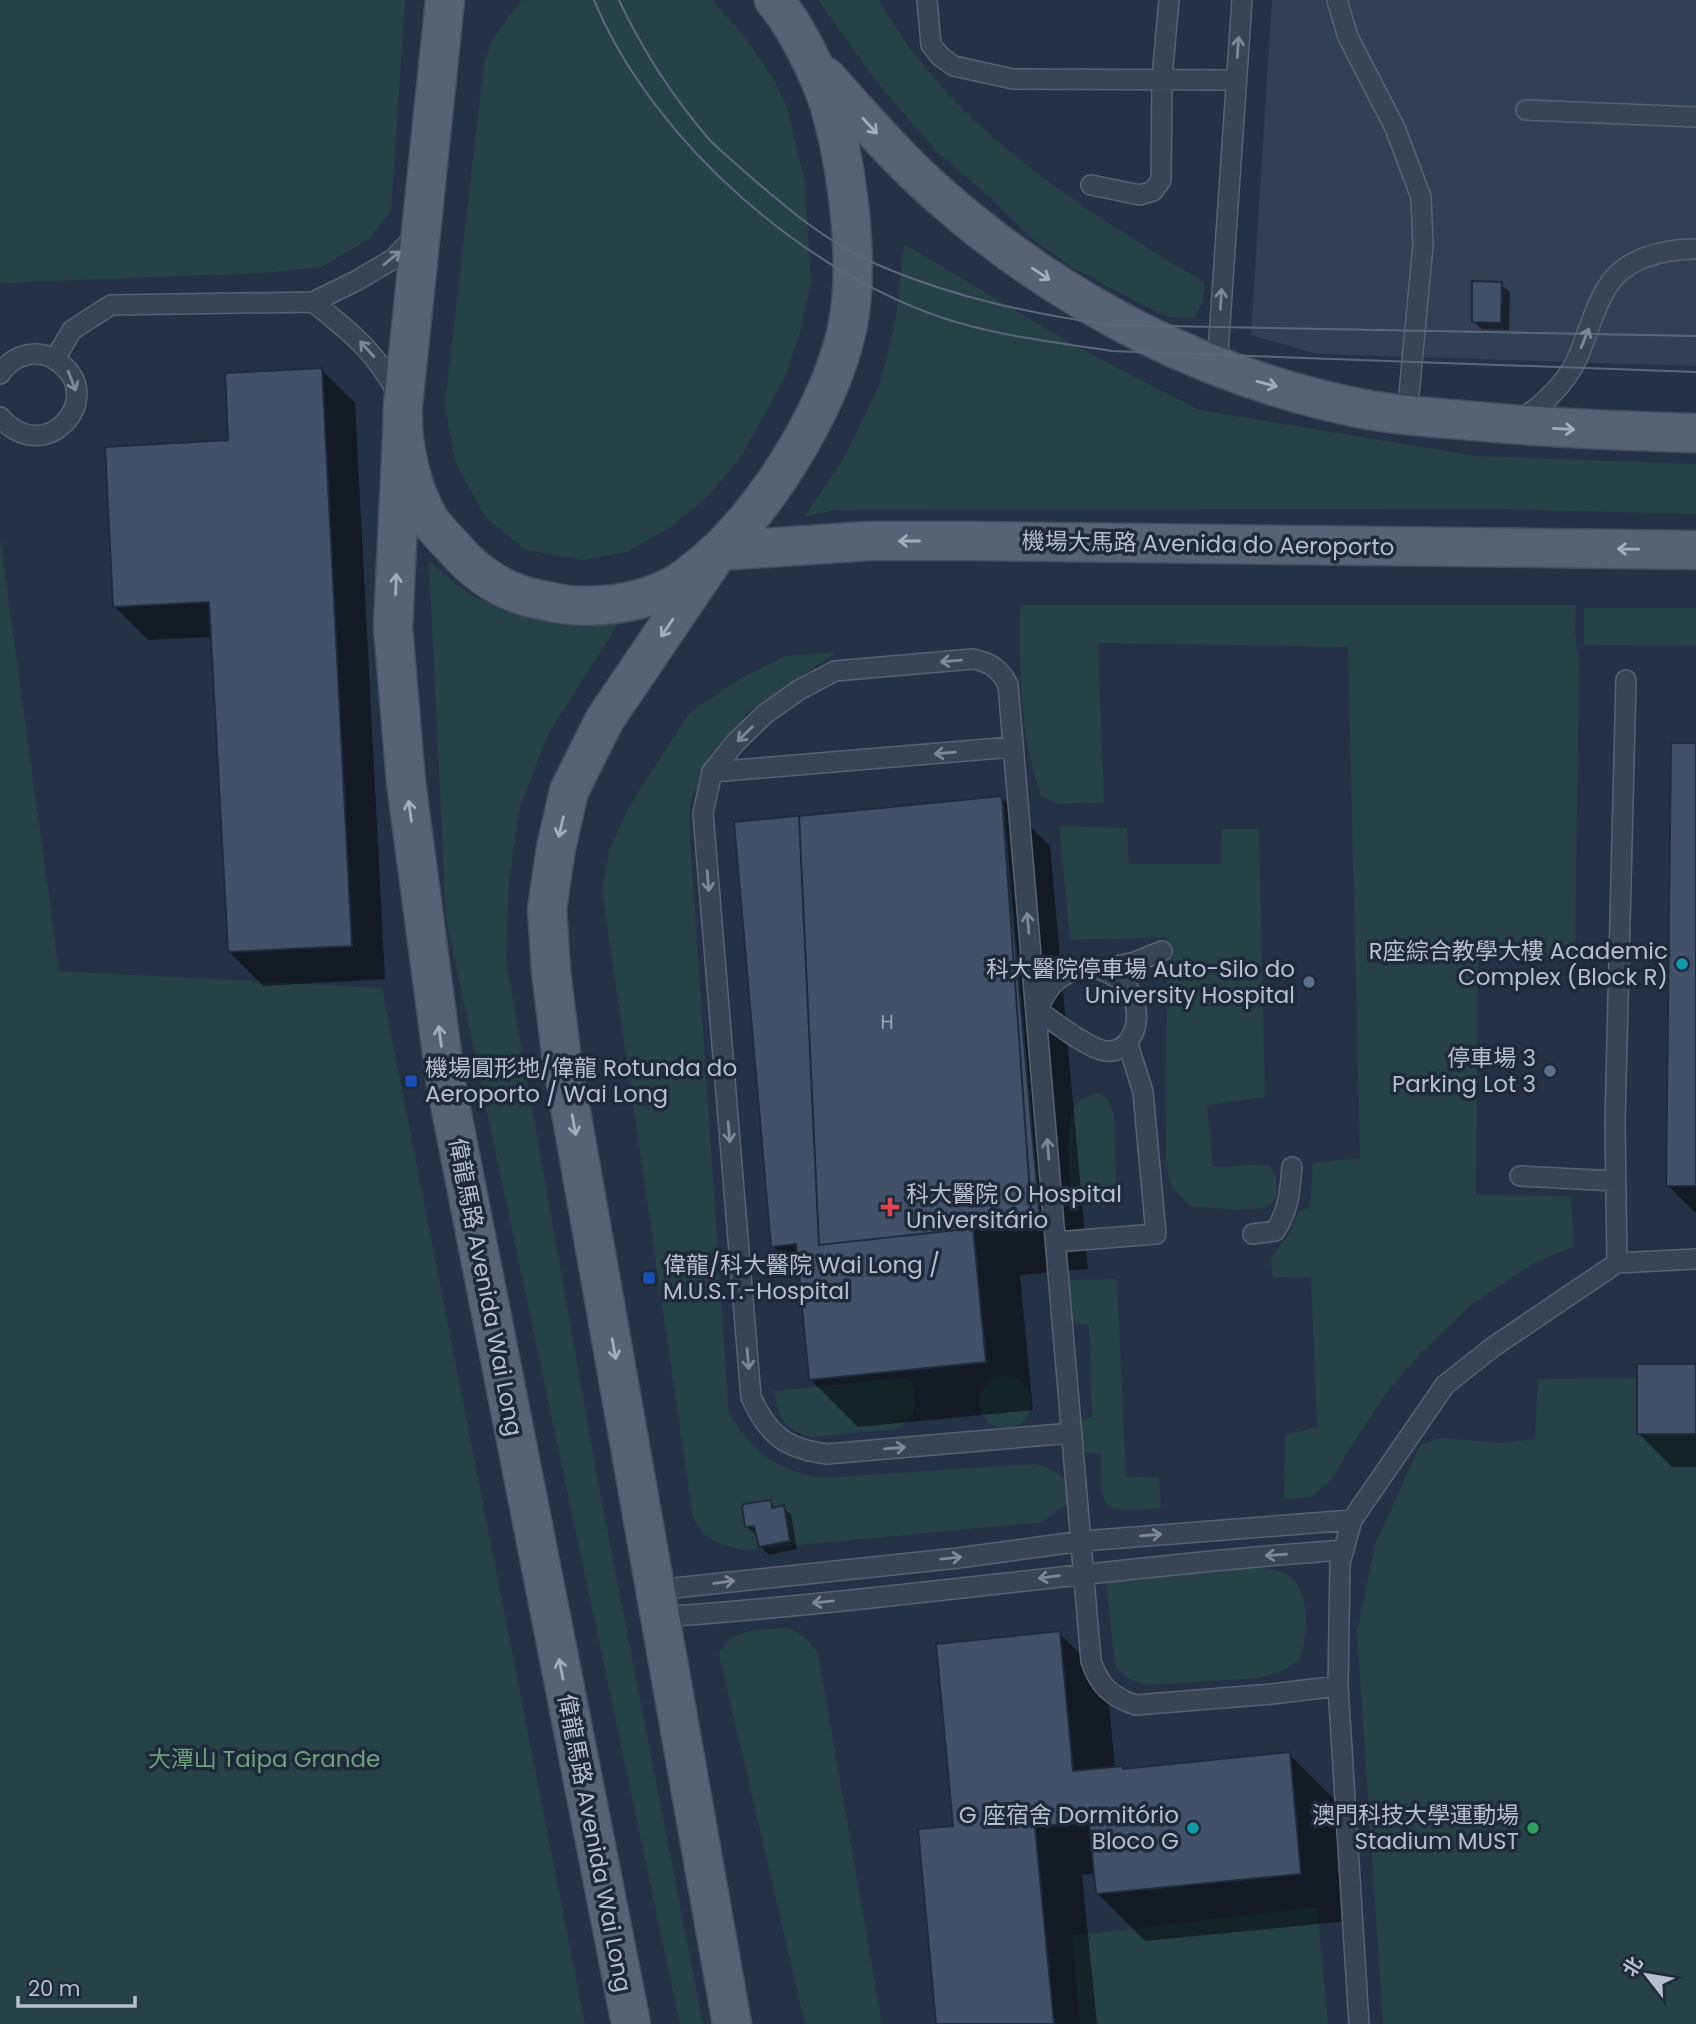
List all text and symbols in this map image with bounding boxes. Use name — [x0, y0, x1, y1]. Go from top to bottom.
one-way arrow — [1232, 36, 1245, 59]
one-way arrow — [861, 117, 878, 134]
one-way arrow — [383, 250, 401, 266]
one-way arrow — [1031, 267, 1051, 281]
one-way arrow — [1215, 287, 1228, 310]
one-way arrow — [1580, 328, 1593, 350]
one-way arrow — [359, 340, 375, 358]
one-way arrow — [67, 370, 79, 392]
one-way arrow — [1255, 378, 1278, 391]
one-way arrow — [1552, 423, 1575, 436]
street label: 機場大馬路 Avenida do Aeroporto — [1021, 525, 1395, 563]
one-way arrow — [898, 534, 921, 548]
one-way arrow — [1617, 542, 1640, 556]
one-way arrow — [389, 573, 402, 596]
one-way arrow — [660, 618, 674, 637]
one-way arrow — [941, 654, 963, 667]
one-way arrow — [737, 725, 754, 742]
one-way arrow — [934, 747, 957, 760]
one-way arrow — [403, 800, 416, 823]
one-way arrow — [553, 815, 567, 838]
one-way arrow — [702, 869, 715, 892]
one-way arrow — [1022, 912, 1035, 934]
place label: R座綜合教學大樓 Academic Complex (Block R) — [1369, 935, 1668, 993]
place label: 科大醫院停車場 Auto-Silo do University Hospital — [986, 953, 1295, 1011]
marker: R座綜合教學大樓 Academic Complex (Block R) — [1674, 956, 1690, 972]
marker: 科大醫院停車場 Auto-Silo do University Hospital — [1301, 974, 1317, 990]
house number: H — [880, 1009, 894, 1036]
one-way arrow — [433, 1025, 446, 1048]
place label: 停車場 3 Parking Lot 3 — [1392, 1042, 1536, 1100]
place label: 機場圓形地/偉龍 Rotunda do Aeroporto / Wai Long — [425, 1052, 737, 1110]
marker: 停車場 3 Parking Lot 3 — [1542, 1063, 1558, 1079]
marker: 機場圓形地/偉龍 Rotunda do Aeroporto / Wai Long — [403, 1073, 419, 1089]
one-way arrow — [567, 1113, 581, 1136]
one-way arrow — [723, 1120, 736, 1143]
street label: 偉龍馬路 Avenida Wai Long — [441, 1135, 531, 1439]
one-way arrow — [1041, 1139, 1054, 1161]
place label: 科大醫院 O Hospital Universitário — [906, 1178, 1122, 1236]
marker: 科大醫院 O Hospital Universitário — [880, 1197, 900, 1217]
place label: 偉龍/科大醫院 Wai Long / M.U.S.T.-Hospital — [663, 1249, 940, 1307]
marker: 偉龍/科大醫院 Wai Long / M.U.S.T.-Hospital — [641, 1270, 657, 1286]
one-way arrow — [607, 1337, 621, 1360]
one-way arrow — [742, 1347, 755, 1370]
one-way arrow — [884, 1441, 906, 1454]
one-way arrow — [1139, 1528, 1162, 1541]
one-way arrow — [1265, 1549, 1288, 1562]
one-way arrow — [939, 1552, 961, 1565]
one-way arrow — [1039, 1571, 1061, 1584]
one-way arrow — [712, 1576, 735, 1589]
one-way arrow — [812, 1596, 835, 1609]
one-way arrow — [554, 1658, 567, 1681]
street label: 偉龍馬路 Avenida Wai Long — [550, 1691, 640, 1995]
park label: 大潭山 Taipa Grande — [148, 1743, 380, 1775]
place label: G 座宿舍 Dormitório Bloco G — [959, 1799, 1179, 1857]
place label: 澳門科技大學運動場 Stadium MUST — [1312, 1799, 1519, 1857]
marker: G 座宿舍 Dormitório Bloco G — [1185, 1820, 1201, 1836]
marker: 澳門科技大學運動場 Stadium MUST — [1525, 1820, 1541, 1836]
north arrow — [1612, 1940, 1682, 2010]
text: 北 — [1616, 1951, 1649, 1982]
scale bar — [18, 1965, 135, 2009]
text: 20 m — [28, 1974, 81, 2003]

